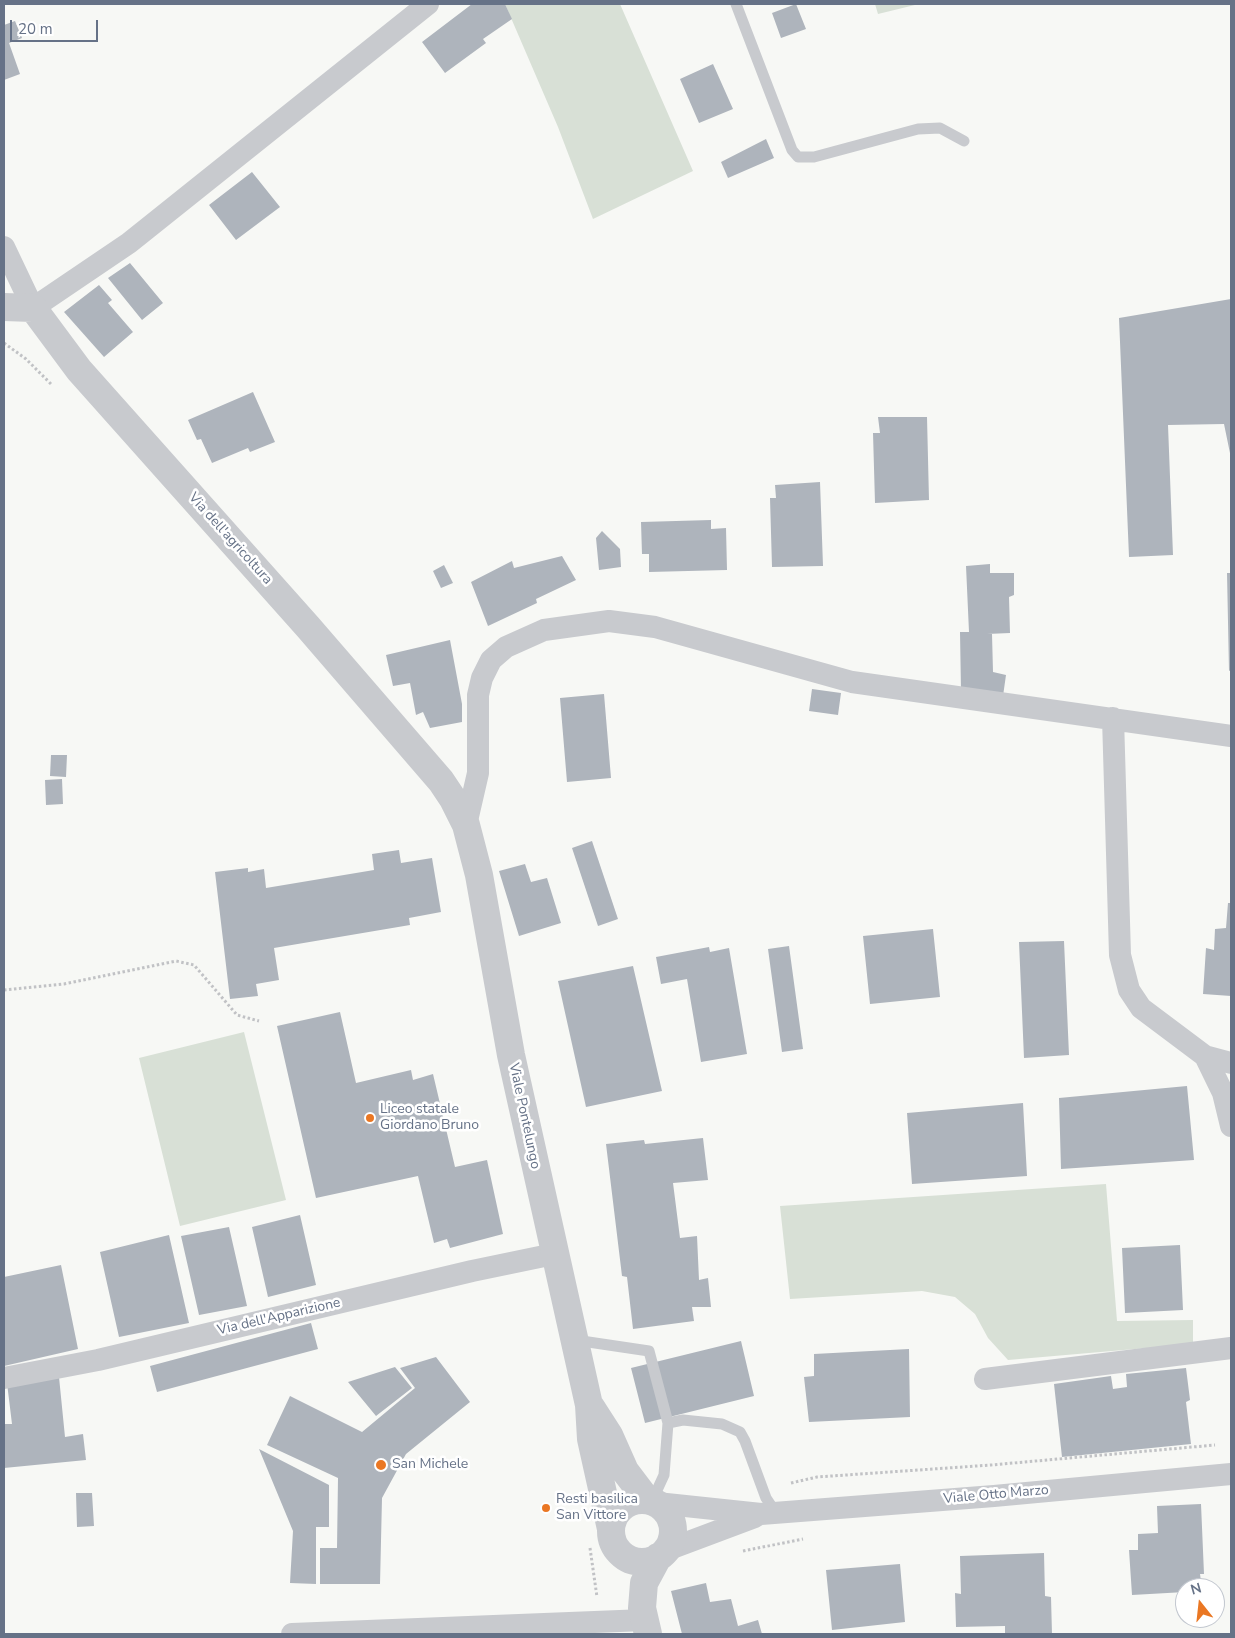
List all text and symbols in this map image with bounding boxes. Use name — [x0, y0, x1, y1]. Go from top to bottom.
scale bar — [12, 10, 100, 42]
text: 20 m — [18, 19, 53, 39]
street label: Via dell'agricoltura — [184, 490, 276, 588]
street label: Viale Pontelungo — [505, 1061, 543, 1171]
place label: Liceo statale Giordano Bruno — [380, 1102, 479, 1134]
marker: Liceo statale Giordano Bruno — [364, 1112, 376, 1124]
street label: Via dell'Apparizione — [216, 1295, 342, 1339]
place label: San Michele — [392, 1457, 468, 1473]
marker: San Michele — [374, 1458, 388, 1472]
street label: Viale Otto Marzo — [943, 1482, 1049, 1508]
place label: Resti basilica San Vittore — [556, 1492, 638, 1524]
marker: Resti basilica San Vittore — [540, 1502, 552, 1514]
north arrow — [1175, 1578, 1225, 1628]
text: N — [1188, 1578, 1204, 1600]

